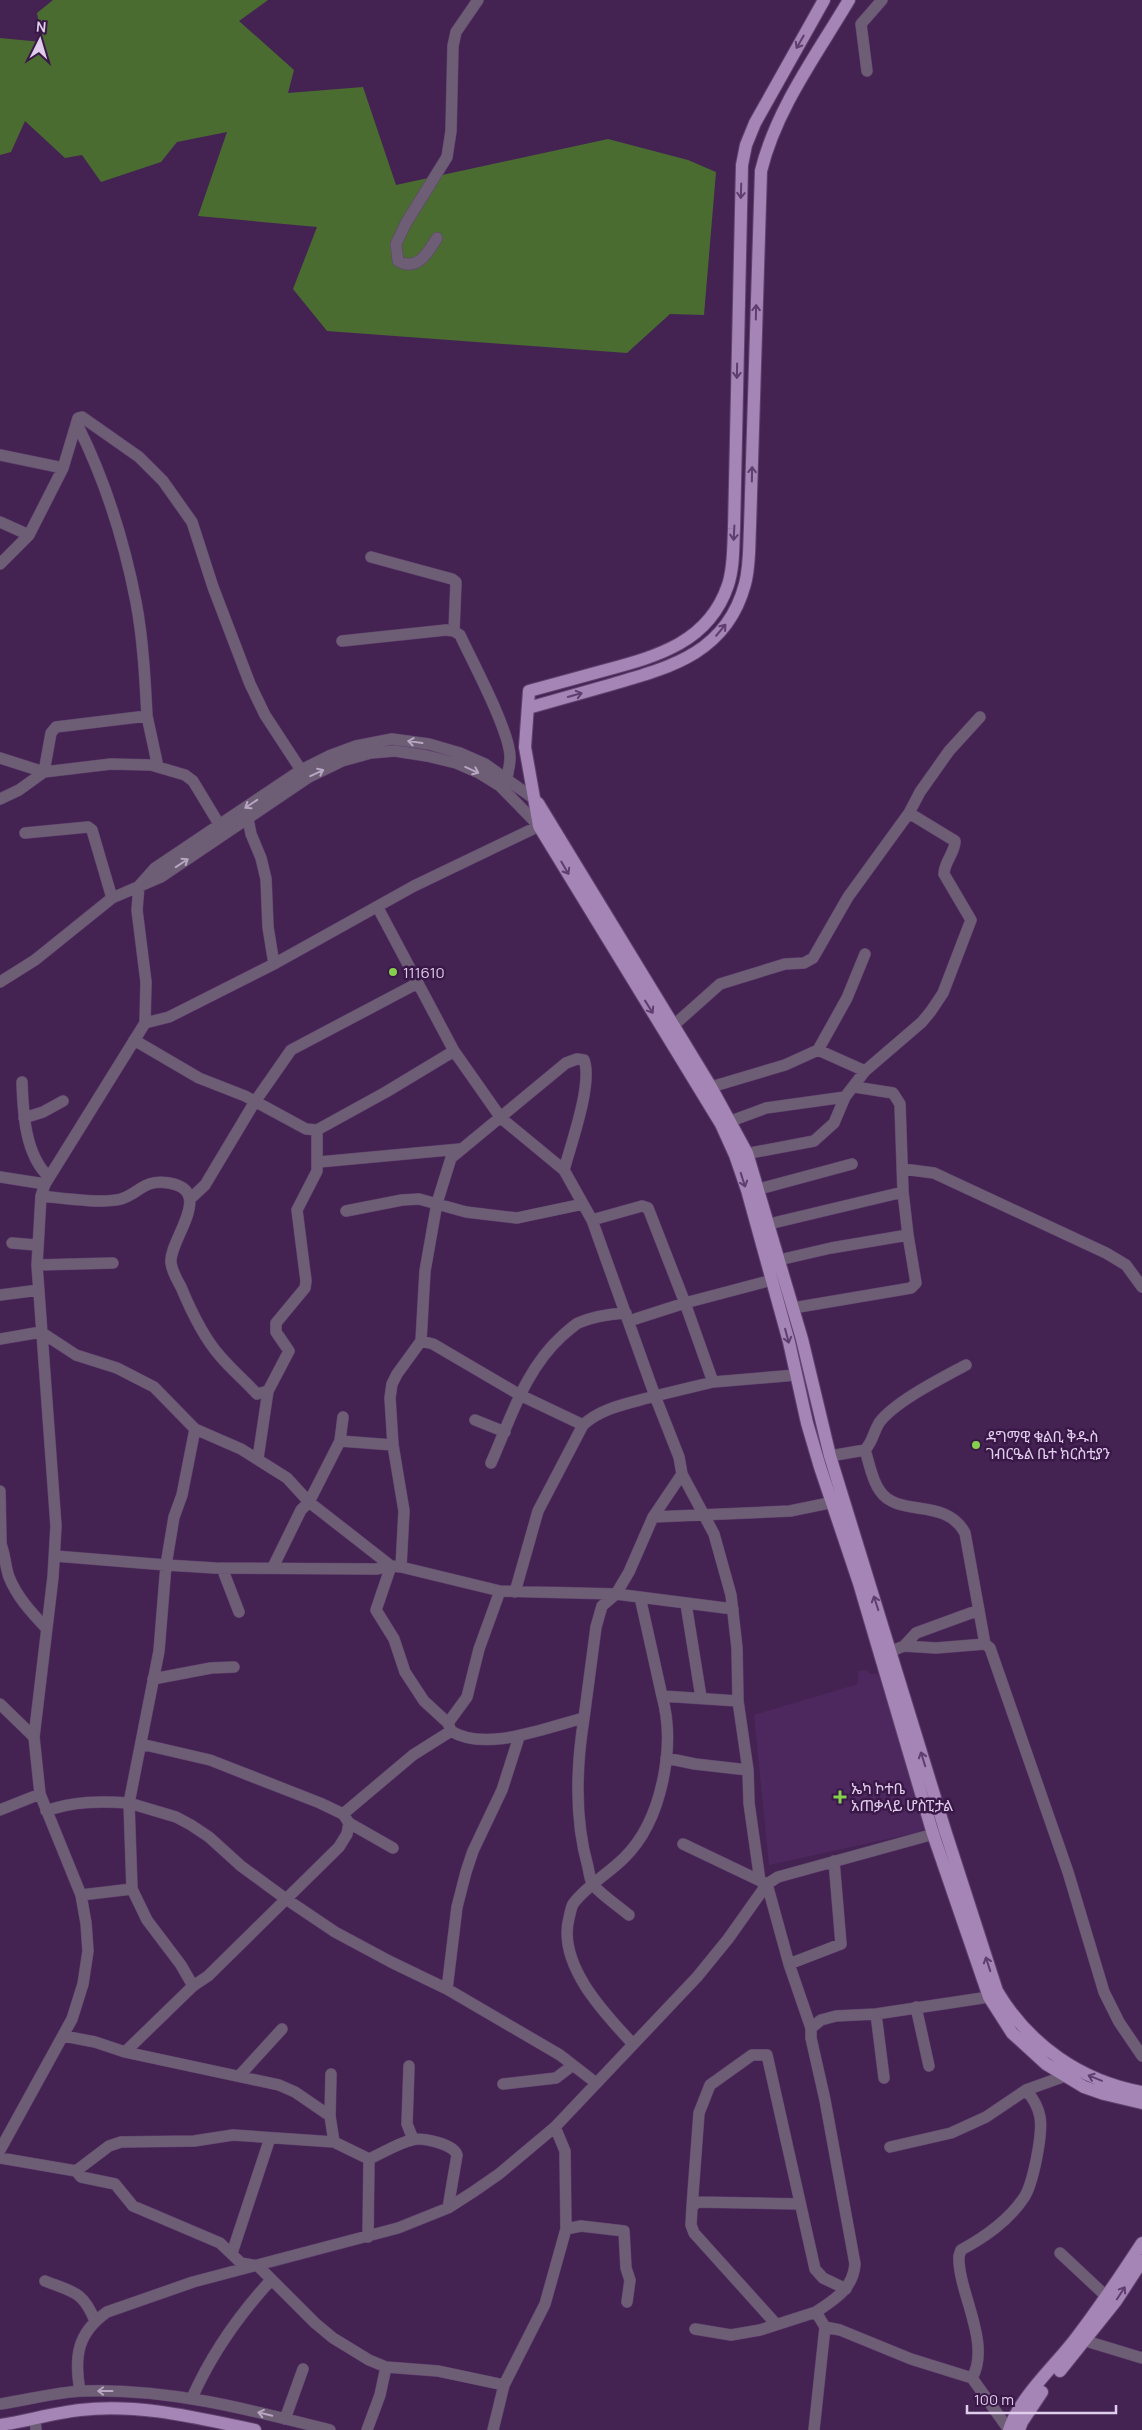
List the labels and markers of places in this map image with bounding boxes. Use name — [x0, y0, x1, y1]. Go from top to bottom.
place label: 111610 — [403, 962, 445, 983]
marker: 111610 — [387, 966, 399, 978]
place label: ዳግማዊ ቁልቢ ቅዱስ ገብርዔል ቤተ ክርስቲያን — [986, 1426, 1110, 1464]
marker: ዳግማዊ ቁልቢ ቅዱስ ገብርዔል ቤተ ክርስቲያን — [970, 1439, 982, 1451]
place label: ኤካ ኮተቤ አጠቃላይ ሆስፒታል — [851, 1778, 953, 1816]
marker: ኤካ ኮተቤ አጠቃላይ ሆስፒታል — [833, 1790, 847, 1804]

